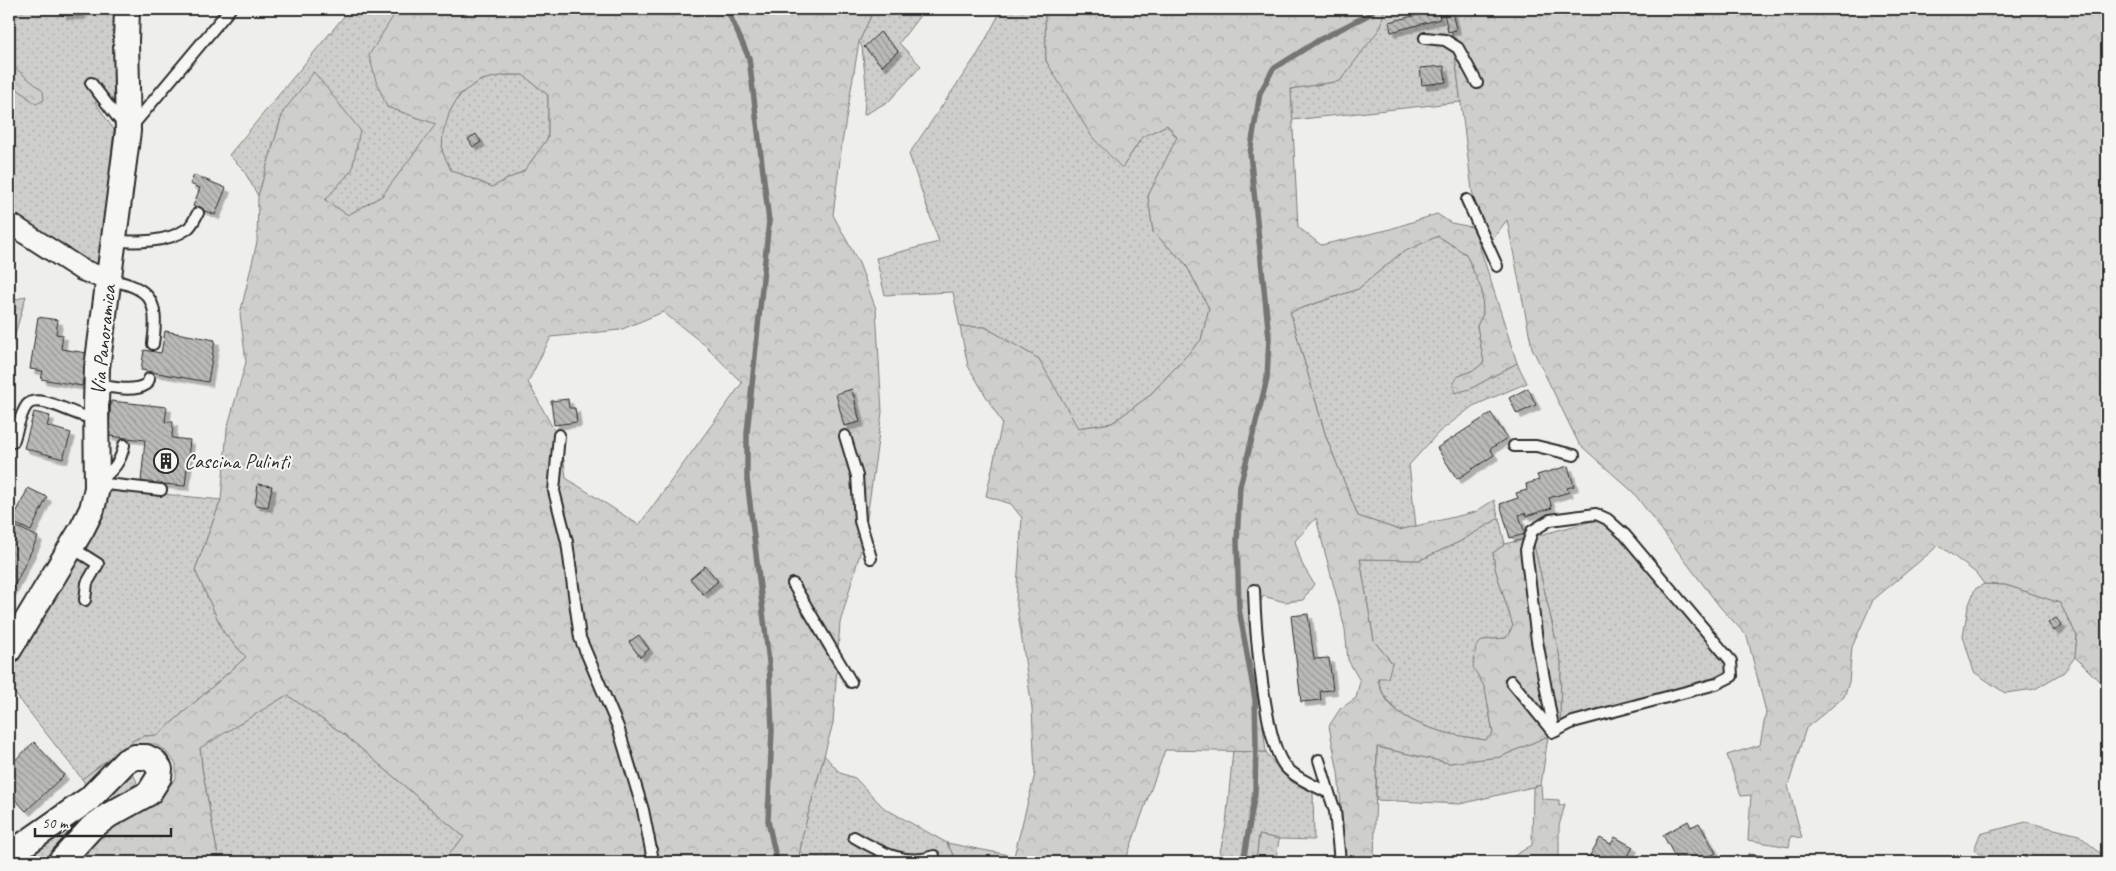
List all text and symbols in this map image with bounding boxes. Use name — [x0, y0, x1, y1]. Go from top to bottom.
street label: Via Panoramica — [84, 282, 122, 396]
building icon: Cascina Pulintì — [153, 448, 179, 474]
place label: Cascina Pulintì — [184, 448, 292, 474]
scale bar — [35, 806, 171, 838]
text: 50 m — [42, 814, 69, 833]

